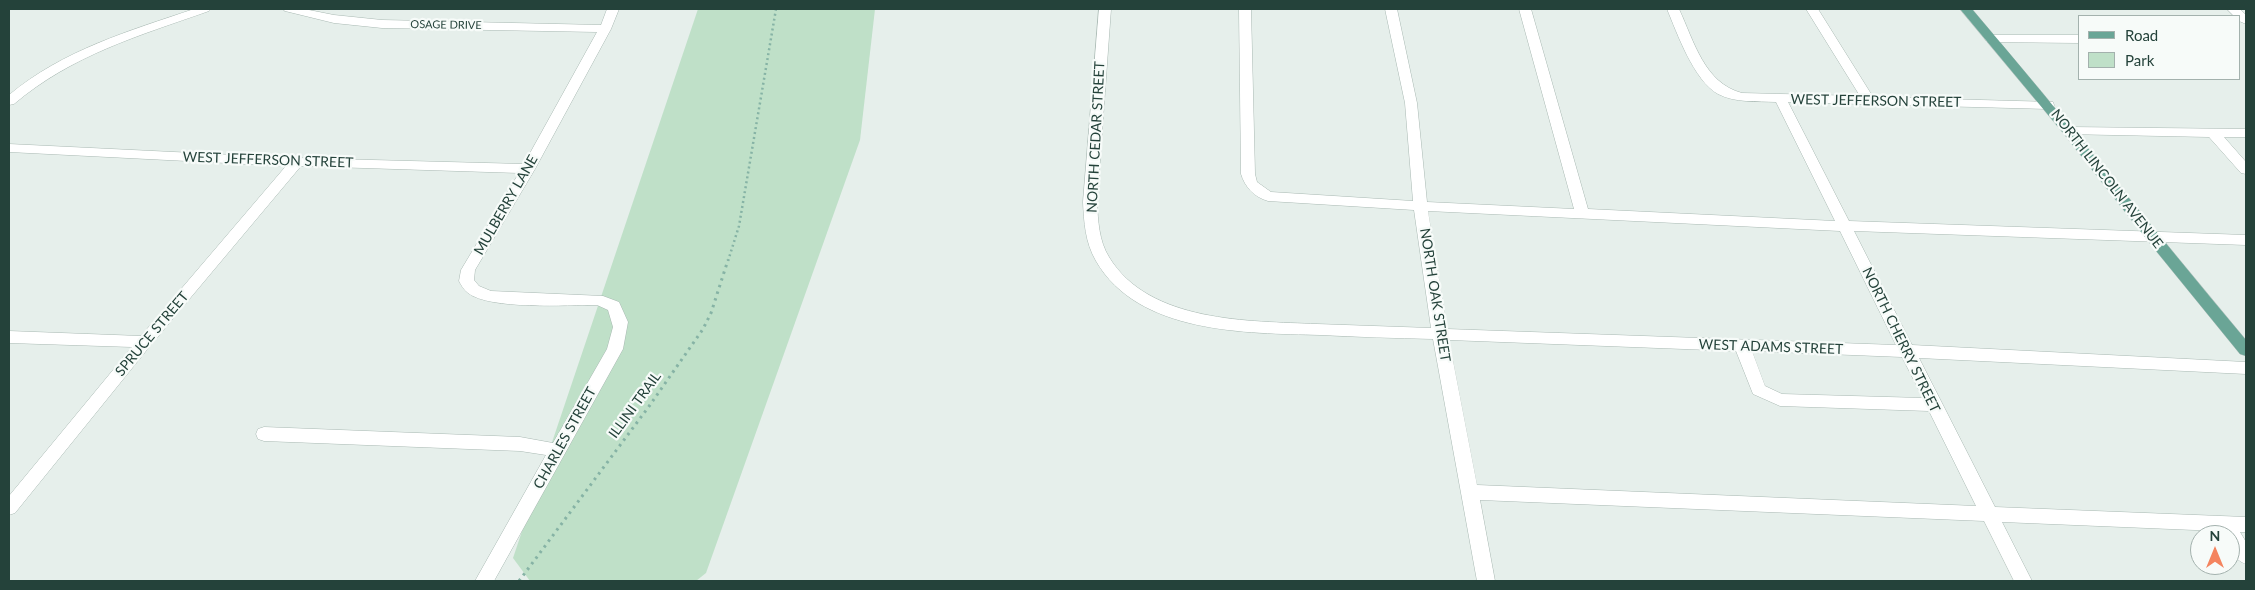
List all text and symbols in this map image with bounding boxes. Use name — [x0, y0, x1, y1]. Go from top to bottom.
legend — [2078, 15, 2240, 80]
street label: OSAGE DRIVE — [410, 18, 482, 32]
text: Road — [2125, 26, 2158, 44]
text: Park — [2125, 51, 2154, 69]
street label: NORTH CEDAR STREET — [1084, 61, 1108, 213]
street label: WEST JEFFERSON STREET — [1790, 91, 1962, 111]
street label: NORTH LINCOLN AVENUE — [2047, 106, 2167, 252]
street label: WEST JEFFERSON STREET — [182, 149, 354, 171]
street label: MULBERRY LANE — [471, 152, 541, 258]
street label: NORTH OAK STREET — [1416, 227, 1454, 363]
street label: NORTH CHERRY STREET — [1858, 265, 1944, 415]
street label: SPRUCE STREET — [112, 288, 192, 380]
street label: WEST ADAMS STREET — [1698, 336, 1844, 358]
street label: ILLINI TRAIL — [605, 368, 665, 442]
street label: CHARLES STREET — [530, 384, 600, 492]
north arrow — [2190, 525, 2240, 575]
text: N — [2210, 527, 2220, 544]

